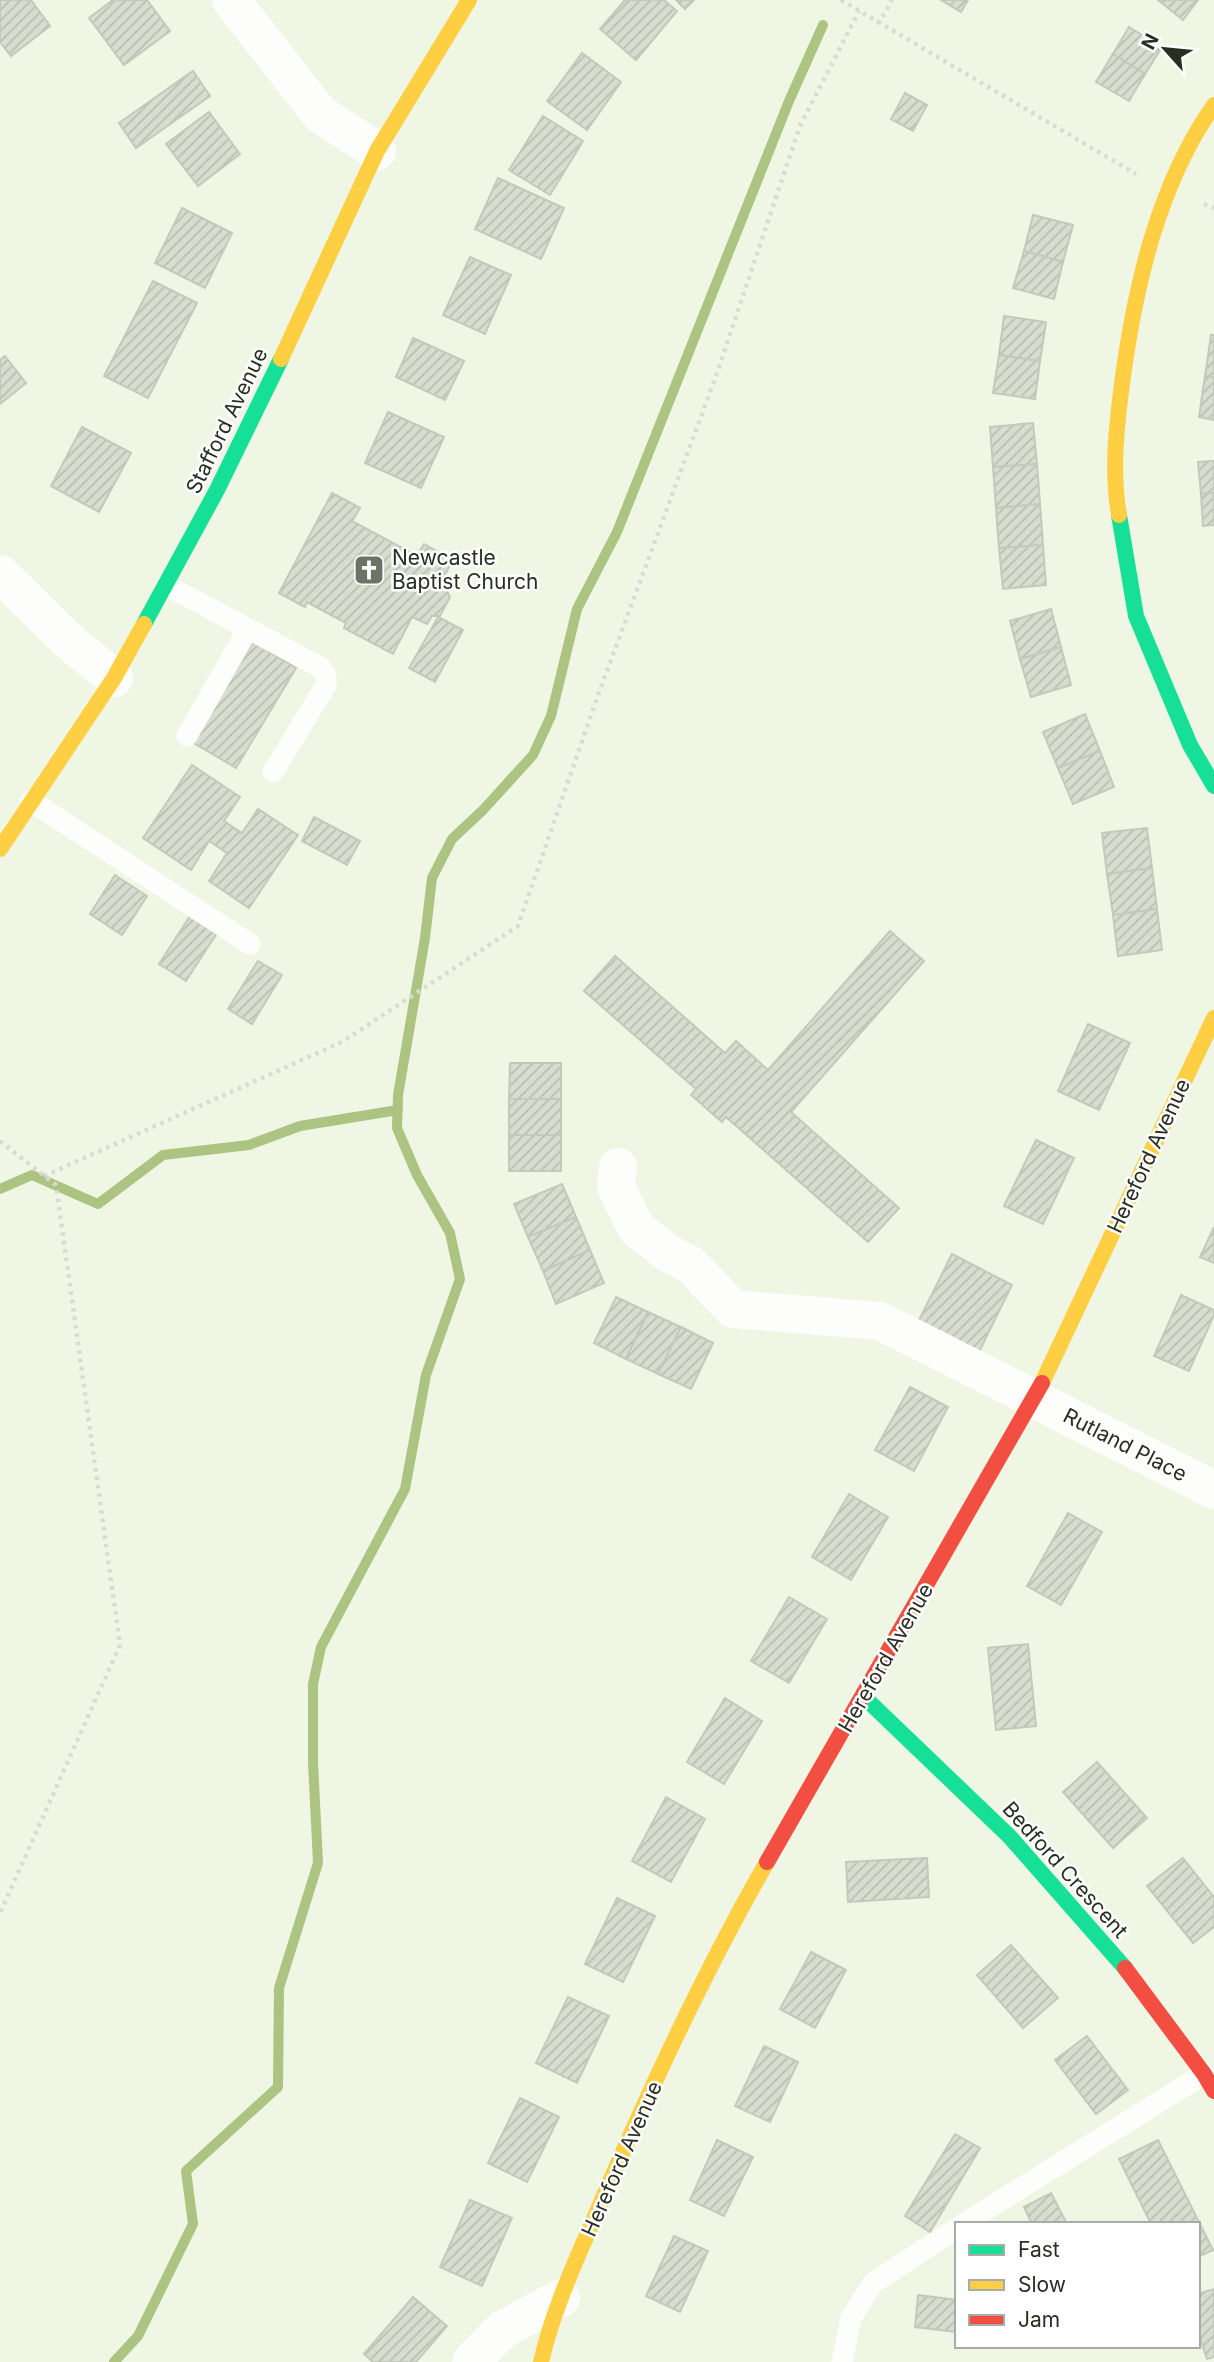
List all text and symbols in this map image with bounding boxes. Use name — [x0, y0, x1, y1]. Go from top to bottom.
north arrow — [1130, 14, 1200, 84]
text: N — [1137, 30, 1164, 53]
street label: Stafford Avenue — [180, 344, 273, 498]
place label: Newcastle Baptist Church — [392, 545, 538, 594]
church icon: Newcastle Baptist Church — [352, 553, 386, 587]
street label: Hereford Avenue — [1102, 1075, 1195, 1237]
street label: Rutland Place — [1059, 1403, 1191, 1486]
street label: Hereford Avenue — [833, 1579, 938, 1737]
street label: Bedford Crescent — [998, 1796, 1133, 1943]
street label: Hereford Avenue — [576, 2077, 667, 2240]
legend — [955, 2222, 1200, 2348]
text: Fast — [1018, 2237, 1060, 2262]
text: Slow — [1018, 2272, 1066, 2297]
text: Jam — [1018, 2307, 1060, 2332]

